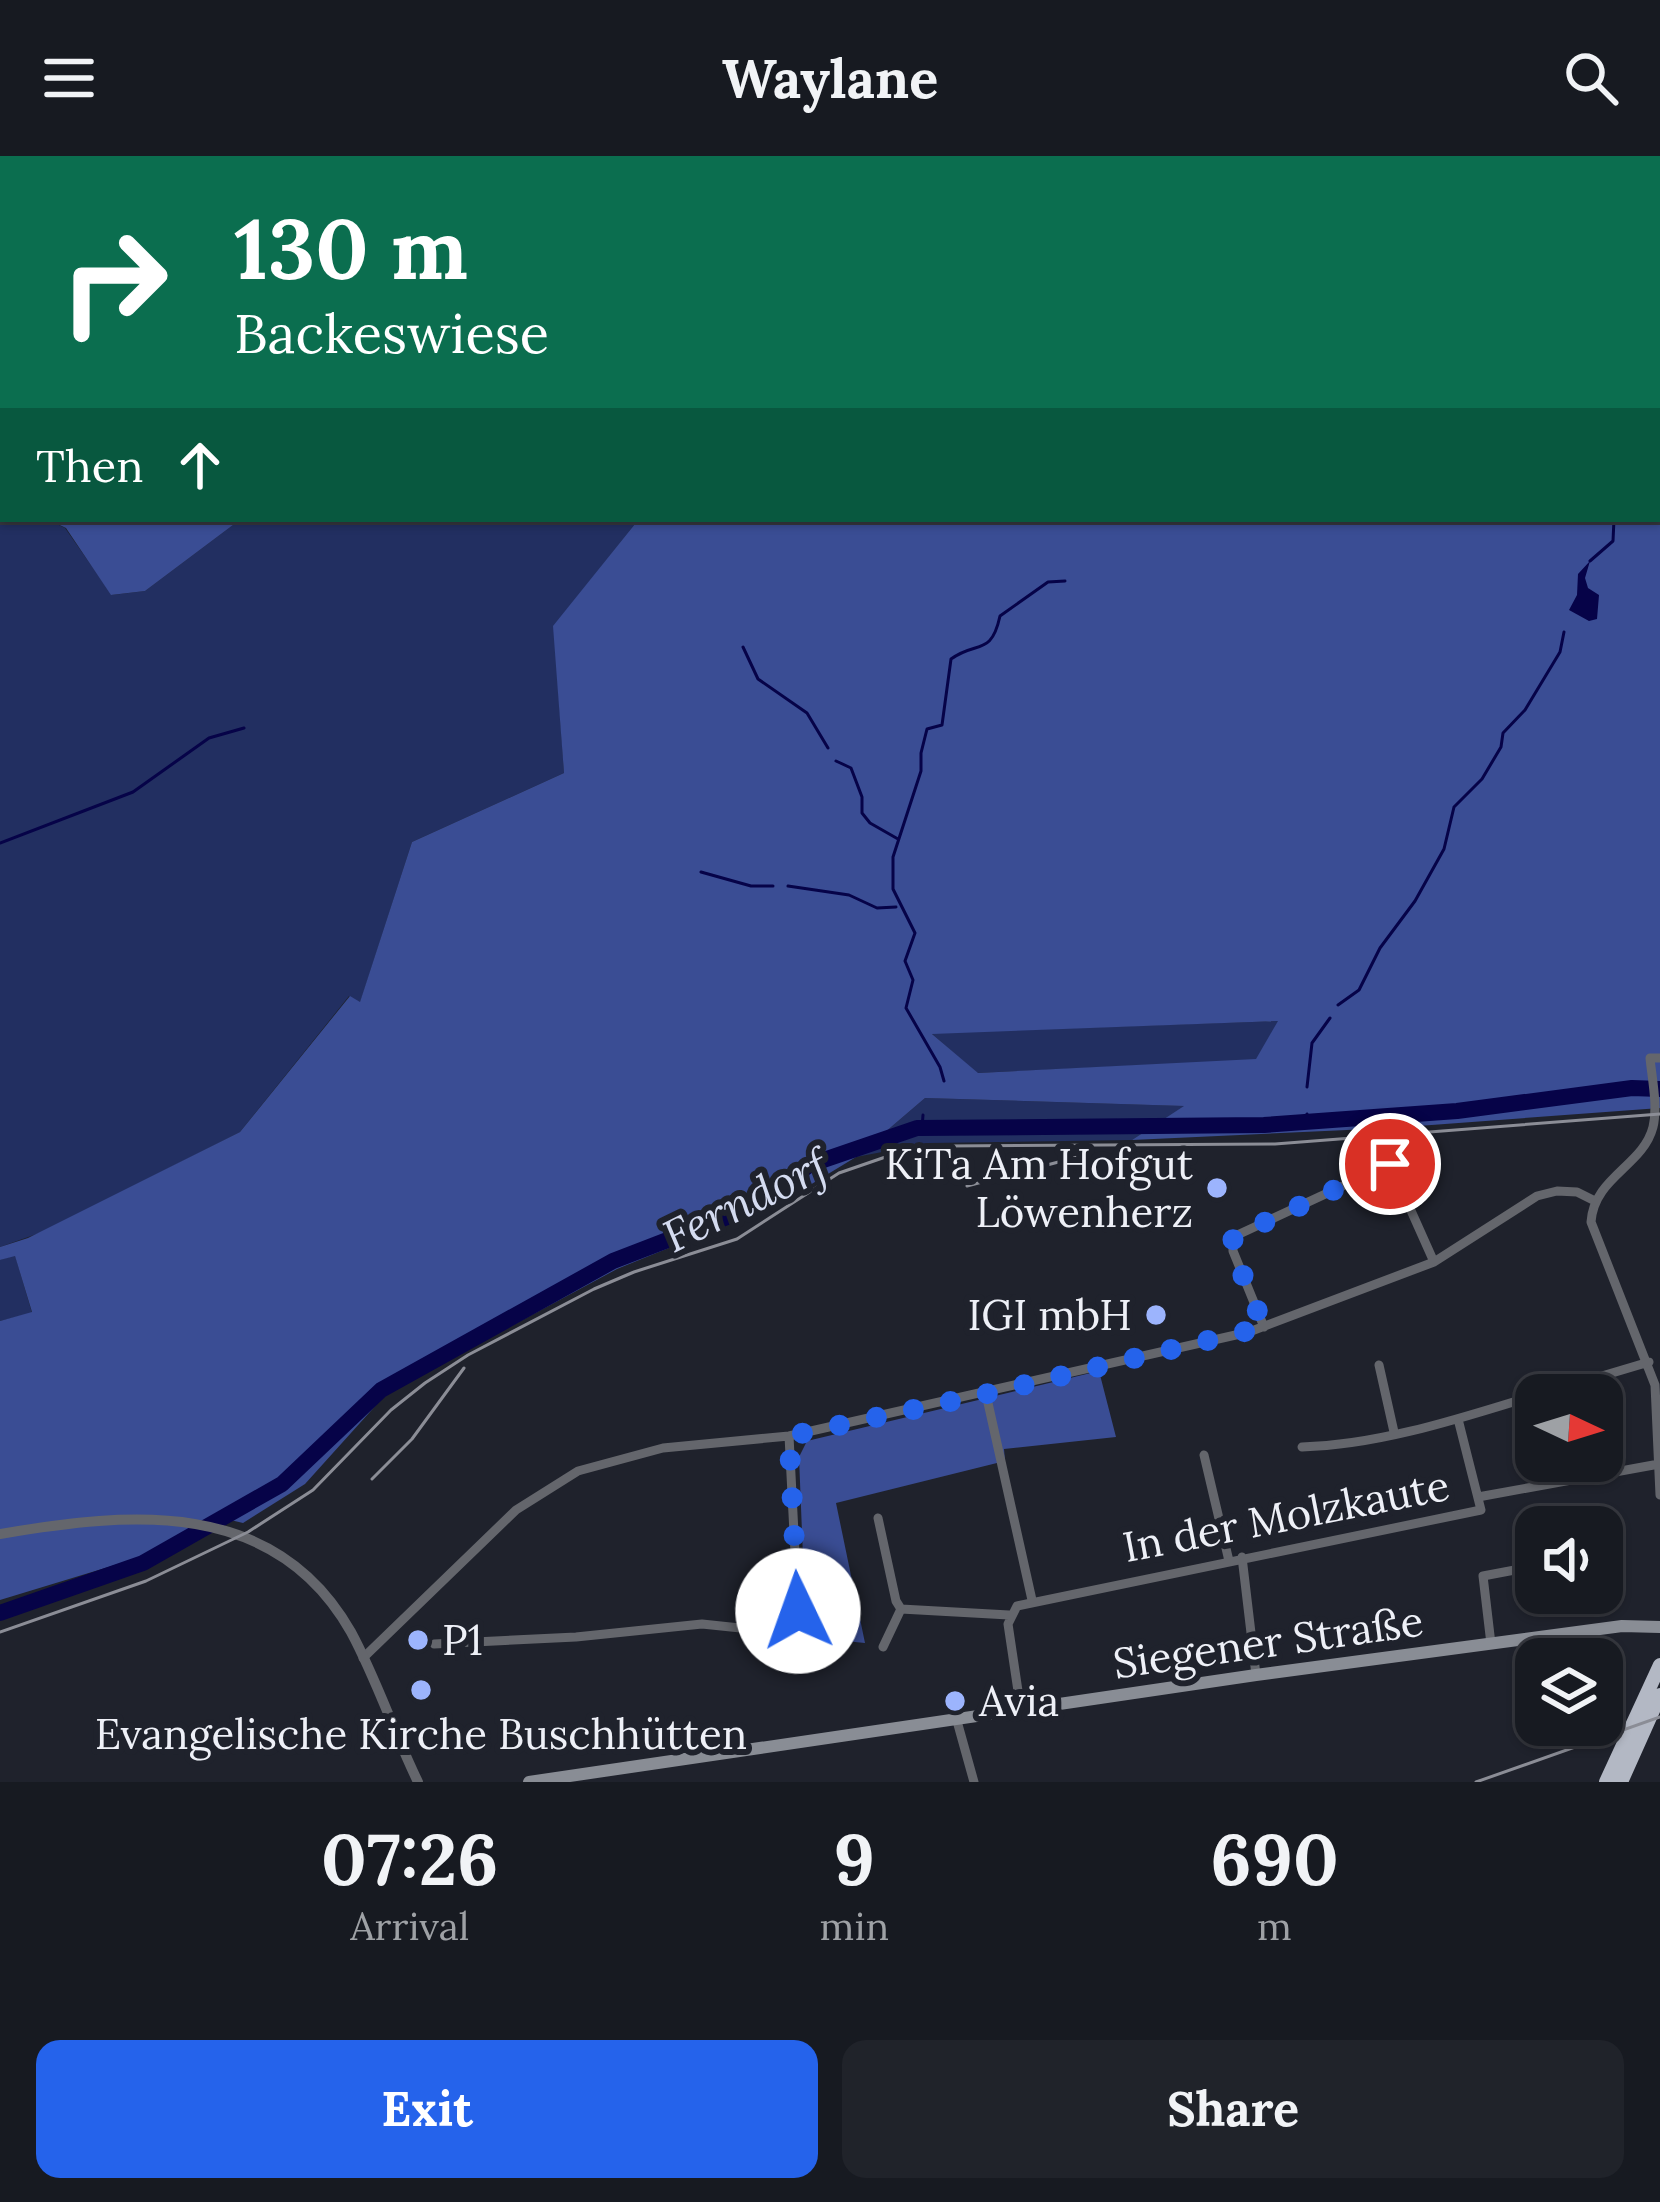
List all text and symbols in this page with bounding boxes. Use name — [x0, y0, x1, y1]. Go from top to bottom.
text: Waylane — [722, 44, 938, 113]
icon: menu — [36, 45, 102, 111]
icon: search — [1558, 45, 1624, 111]
text: 130 m — [234, 194, 468, 302]
icon: right — [36, 204, 192, 360]
text: Backeswiese — [234, 299, 549, 368]
icon: ahead — [167, 432, 233, 498]
text: Then — [36, 437, 143, 494]
pin — [1339, 1113, 1441, 1215]
icon: arrive — [1357, 1131, 1423, 1197]
water label: Ferndorf — [653, 1134, 840, 1264]
place label: KiTa Am Hofgut Löwenherz — [885, 1137, 1194, 1239]
marker: KiTa Am Hofgut Löwenherz — [1204, 1175, 1230, 1201]
place label: IGI mbH — [967, 1288, 1132, 1342]
marker: IGI mbH — [1143, 1302, 1169, 1328]
north arrow — [1515, 1374, 1623, 1482]
map controls — [1515, 1374, 1623, 1746]
street label: In der Molzkaute — [1118, 1458, 1454, 1574]
button: sound — [1515, 1506, 1623, 1614]
position arrow — [735, 1548, 861, 1674]
street label: Siegener Straße — [1110, 1594, 1426, 1690]
place label: P1 — [442, 1613, 483, 1667]
marker: P1 — [405, 1627, 431, 1653]
button: layers — [1515, 1638, 1623, 1746]
place label: Avia — [978, 1674, 1059, 1728]
marker: Evangelische Kirche Buschhütten — [408, 1677, 434, 1703]
marker: Avia — [942, 1688, 968, 1714]
place label: Evangelische Kirche Buschhütten — [95, 1707, 747, 1761]
text: 07:26 — [321, 1813, 498, 1905]
text: 9 — [834, 1813, 875, 1905]
text: 690 — [1210, 1813, 1339, 1905]
text: Arrival — [350, 1901, 469, 1951]
text: min — [820, 1901, 889, 1951]
text: m — [1257, 1901, 1292, 1951]
button: Exit — [36, 2040, 818, 2178]
button: Share — [842, 2040, 1624, 2178]

